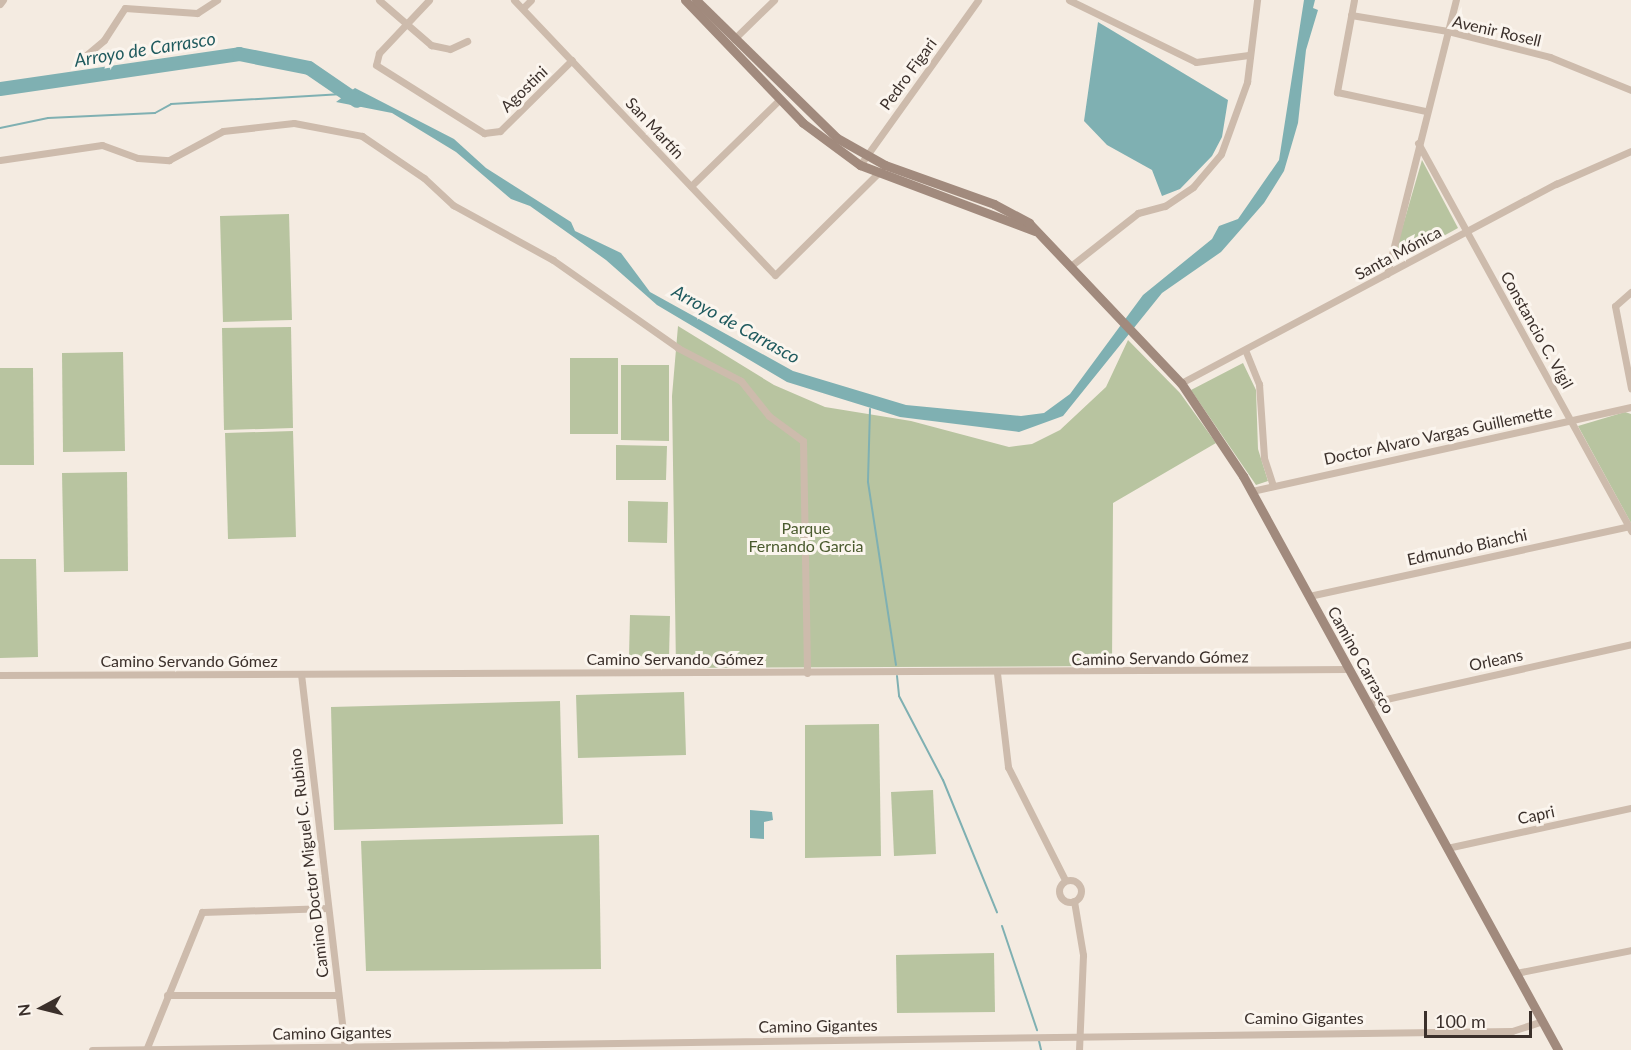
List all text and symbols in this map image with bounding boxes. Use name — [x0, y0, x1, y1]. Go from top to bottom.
street label: Avenir Rosell — [1451, 11, 1543, 51]
water label: Arroyo de Carrasco — [73, 27, 217, 71]
street label: Pedro Figari — [876, 34, 940, 114]
street label: Agostini — [497, 62, 551, 116]
street label: San Martín — [622, 93, 688, 163]
street label: Santa Mónica — [1351, 222, 1445, 284]
street label: Constancio C. Vigil — [1497, 268, 1577, 392]
water label: Arroyo de Carrasco — [668, 280, 804, 368]
street label: Doctor Alvaro Vargas Guillemette — [1321, 401, 1555, 469]
park label: Parque Fernando Garcia — [748, 518, 864, 556]
street label: Edmundo Bianchi — [1405, 525, 1529, 569]
street label: Camino Carrasco — [1324, 603, 1398, 717]
street label: Orleans — [1467, 645, 1525, 675]
street label: Camino Servando Gómez — [1071, 647, 1249, 669]
street label: Camino Servando Gómez — [586, 649, 764, 669]
street label: Camino Servando Gómez — [100, 651, 278, 671]
street label: Camino Doctor Miguel C. Rubino — [285, 747, 333, 979]
street label: Capri — [1516, 802, 1556, 828]
north arrow — [12, 978, 72, 1038]
scale bar — [1427, 999, 1535, 1037]
text: N — [13, 1003, 34, 1018]
street label: Camino Gigantes — [1244, 1008, 1364, 1028]
text: 100 m — [1435, 1010, 1486, 1032]
street label: Camino Gigantes — [758, 1015, 878, 1037]
street label: Camino Gigantes — [272, 1022, 392, 1044]

